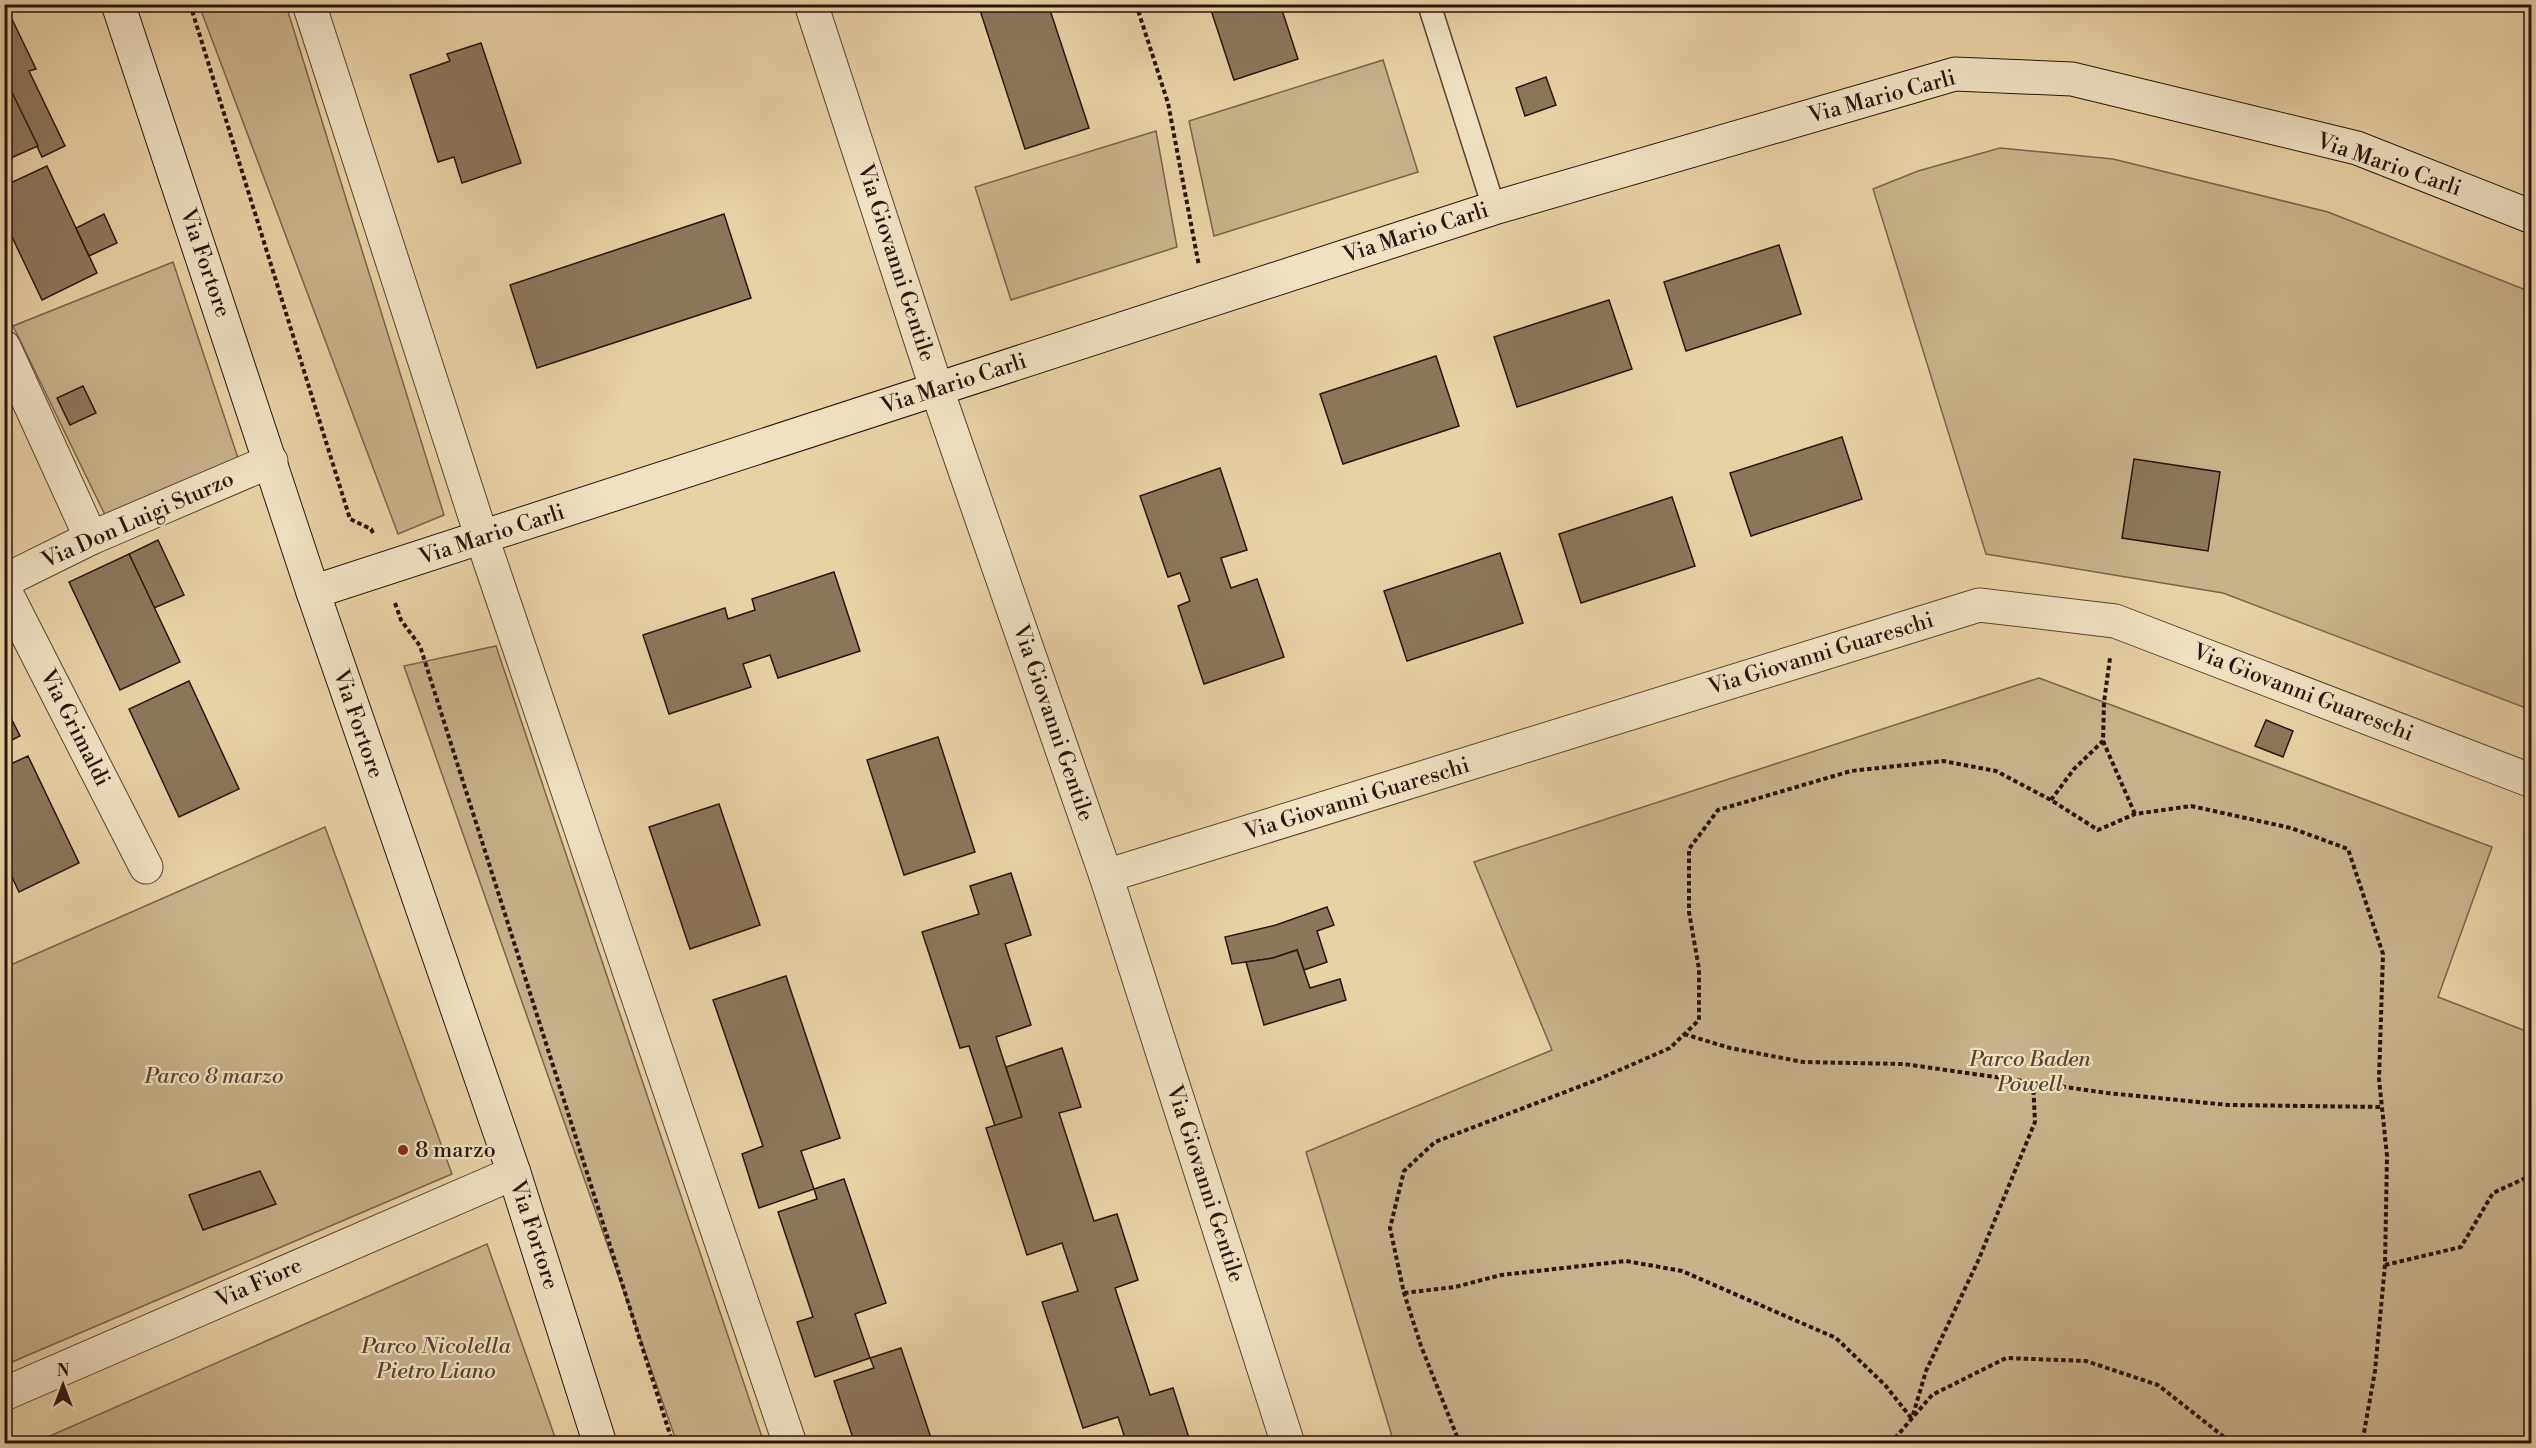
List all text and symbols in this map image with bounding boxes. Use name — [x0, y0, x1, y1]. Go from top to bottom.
street label: Via Mario Carli — [1804, 64, 1959, 130]
street label: Via Mario Carli — [2312, 127, 2465, 202]
street label: Via Giovanni Gentile — [851, 160, 941, 365]
street label: Via Mario Carli — [1339, 197, 1492, 270]
street label: Via Fortore — [173, 204, 236, 321]
street label: Via Mario Carli — [877, 348, 1030, 421]
street label: Via Don Luigi Sturzo — [37, 465, 238, 575]
street label: Via Mario Carli — [415, 499, 568, 572]
street label: Via Giovanni Guareschi — [1704, 607, 1937, 701]
street label: Via Giovanni Gentile — [1006, 620, 1099, 825]
street label: Via Giovanni Guareschi — [2188, 638, 2417, 748]
street label: Via Grimaldi — [34, 664, 116, 791]
street label: Via Fortore — [326, 665, 389, 782]
street label: Via Giovanni Guareschi — [1240, 752, 1473, 846]
park label: Parco Baden Powell — [1968, 1046, 2092, 1098]
park label: Parco 8 marzo — [144, 1063, 283, 1090]
street label: Via Giovanni Gentile — [1160, 1081, 1250, 1286]
place label: 8 marzo — [415, 1137, 496, 1164]
marker: 8 marzo — [396, 1143, 410, 1157]
street label: Via Fortore — [503, 1176, 564, 1293]
street label: Via Fiore — [211, 1252, 306, 1314]
park label: Parco Nicolella Pietro Liano — [360, 1333, 511, 1385]
north arrow — [33, 1355, 93, 1415]
text: N — [57, 1361, 70, 1381]

